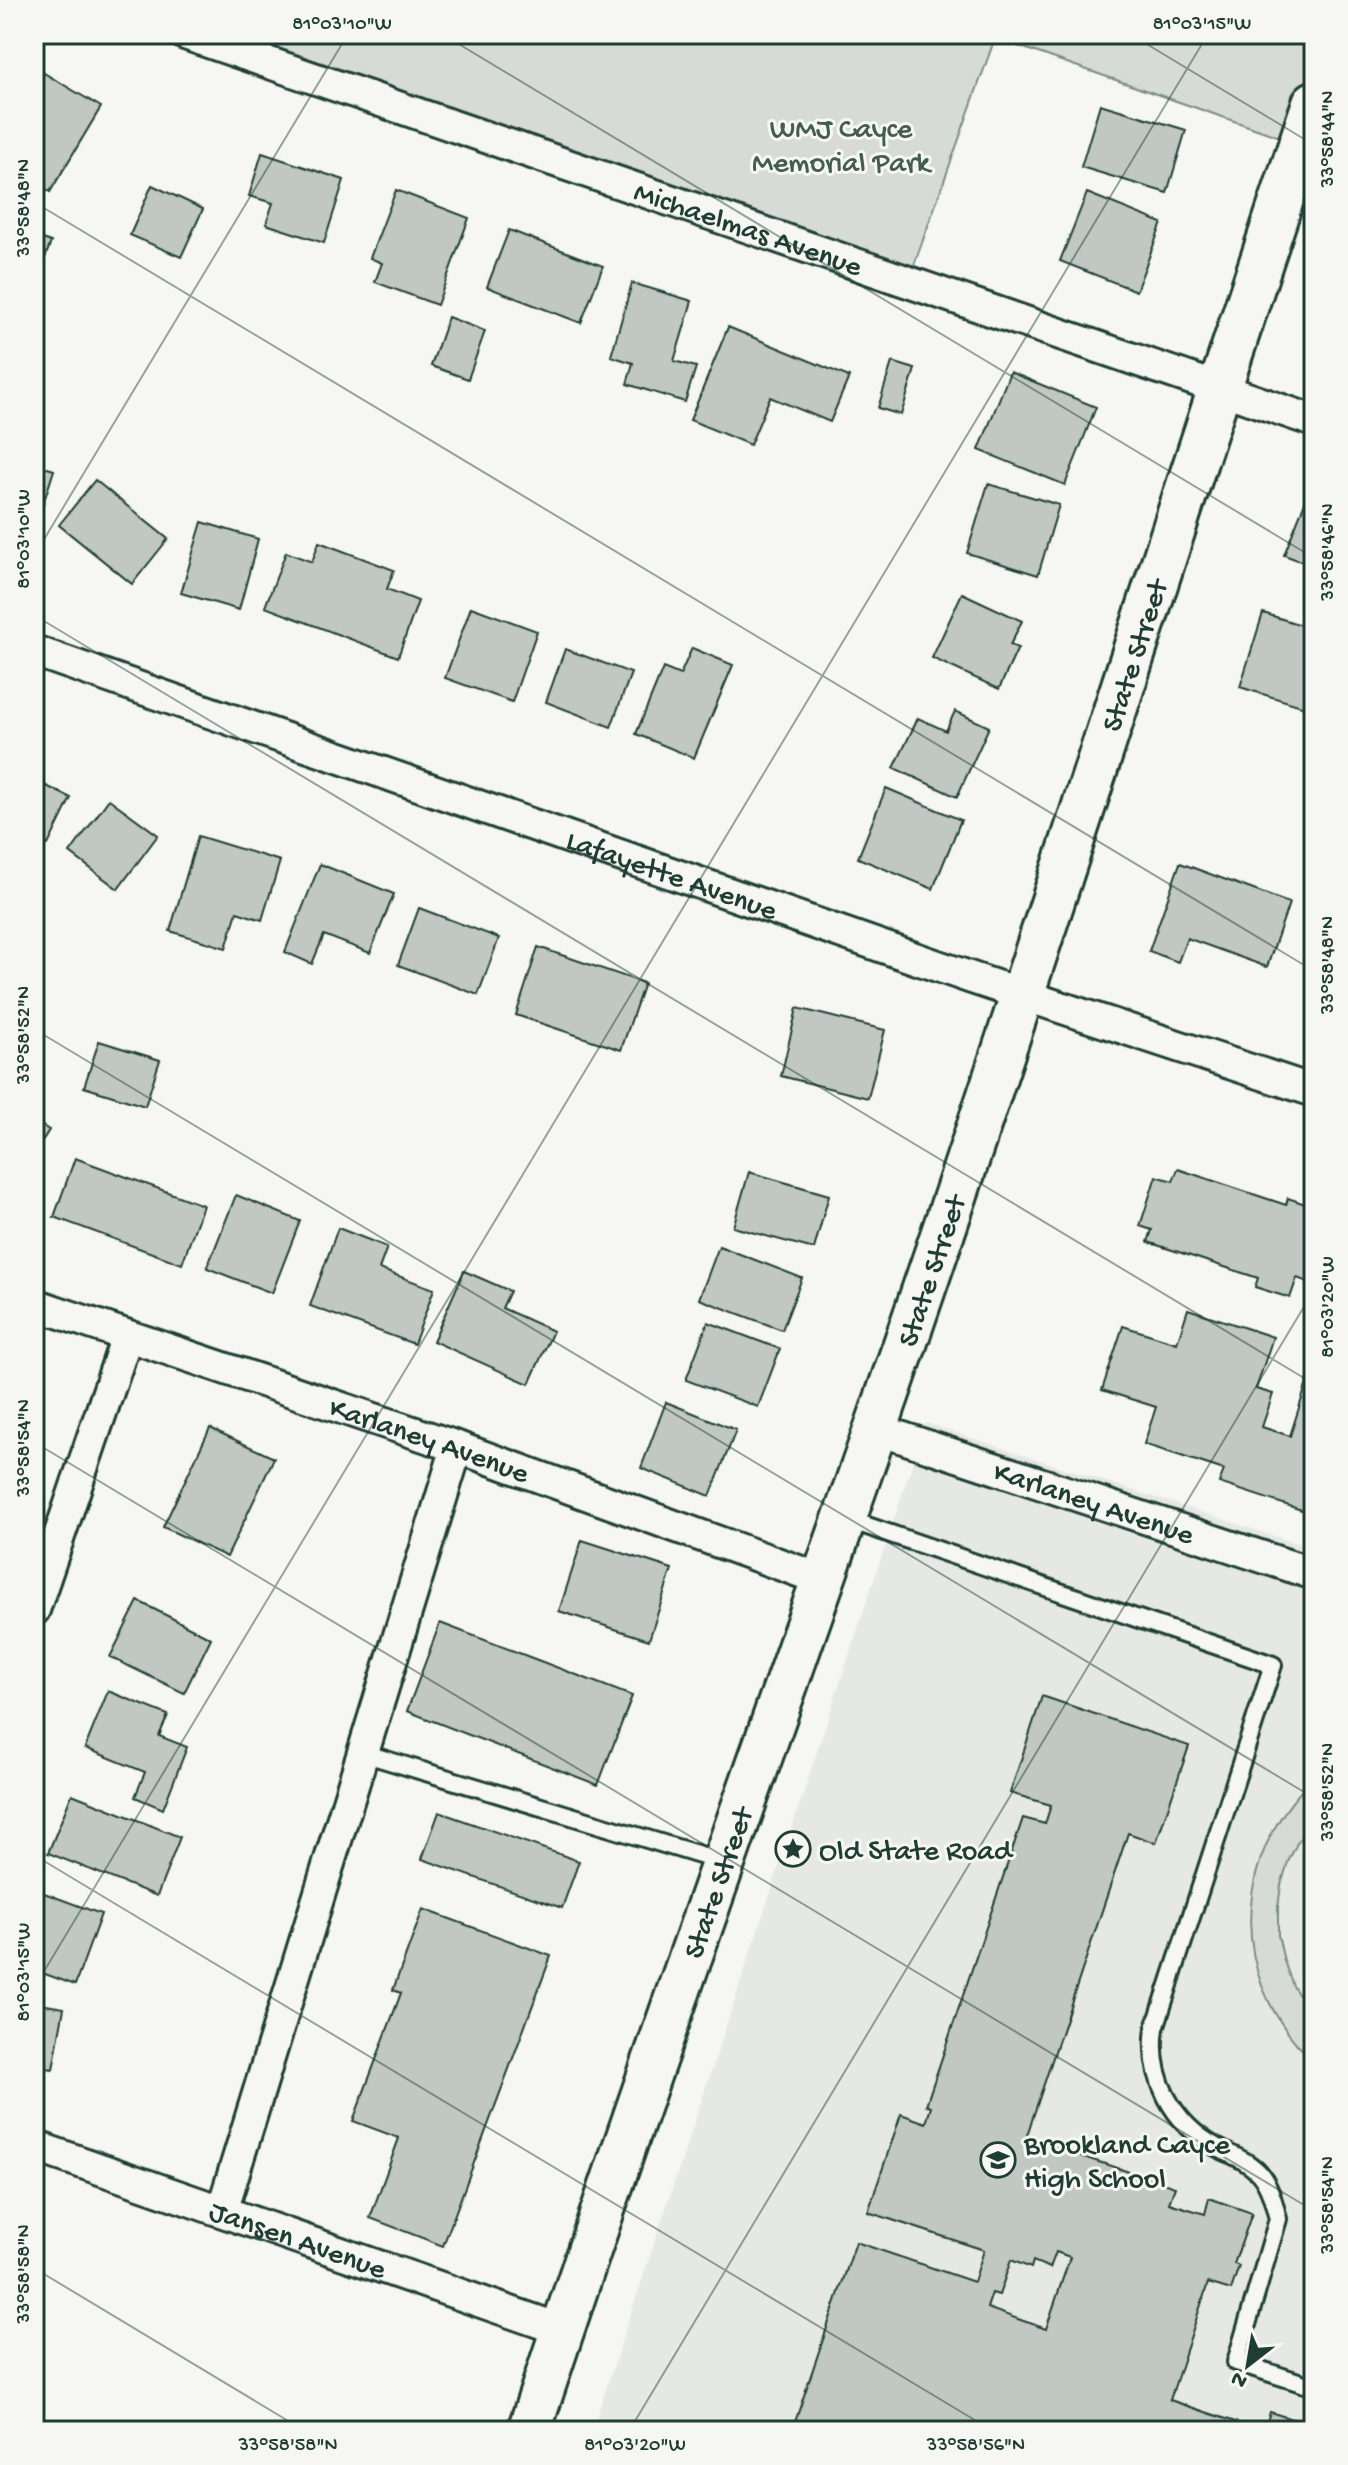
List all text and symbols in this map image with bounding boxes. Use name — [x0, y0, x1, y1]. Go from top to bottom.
text: 81°03'10"W — [292, 14, 392, 37]
text: 81°03'15"W — [1153, 14, 1251, 37]
text: 33°58'44"N — [1318, 91, 1341, 188]
park label: WMJ Cayce Memorial Park — [752, 114, 933, 183]
text: 33°58'48"N — [14, 159, 37, 258]
street label: Michaelmas Avenue — [629, 176, 866, 287]
text: 81°03'10"W — [14, 489, 37, 589]
text: 33°58'46"N — [1318, 503, 1341, 602]
street label: State Street — [1096, 573, 1179, 737]
street label: Lafayette Avenue — [561, 825, 781, 931]
text: 33°58'48"N — [1318, 916, 1341, 1015]
text: 33°58'52"N — [14, 986, 37, 1085]
street label: State Street — [892, 1189, 977, 1352]
text: 81°03'20"W — [1318, 1256, 1341, 1358]
street label: Karlaney Avenue — [324, 1392, 533, 1494]
text: 33°58'54"N — [14, 1399, 37, 1498]
street label: Karlaney Avenue — [988, 1456, 1198, 1555]
text: 33°58'52"N — [1318, 1743, 1341, 1842]
street label: State Street — [678, 1801, 764, 1964]
place icon: Old State Road — [774, 1830, 812, 1868]
place label: Old State Road — [819, 1836, 1014, 1871]
text: 81°03'15"W — [14, 1923, 37, 2021]
place label: Brookland Cayce High School — [1023, 2130, 1231, 2199]
school or university icon: Brookland Cayce High School — [979, 2141, 1017, 2179]
text: 33°58'54"N — [1318, 2156, 1341, 2255]
street label: Jansen Avenue — [204, 2195, 391, 2290]
text: 33°58'58"N — [14, 2224, 37, 2325]
north arrow — [1208, 2325, 1288, 2405]
text: N — [1227, 2364, 1253, 2394]
text: 33°58'58"N — [237, 2435, 338, 2458]
text: 81°03'20"W — [584, 2435, 686, 2458]
text: 33°58'56"N — [926, 2435, 1025, 2458]

